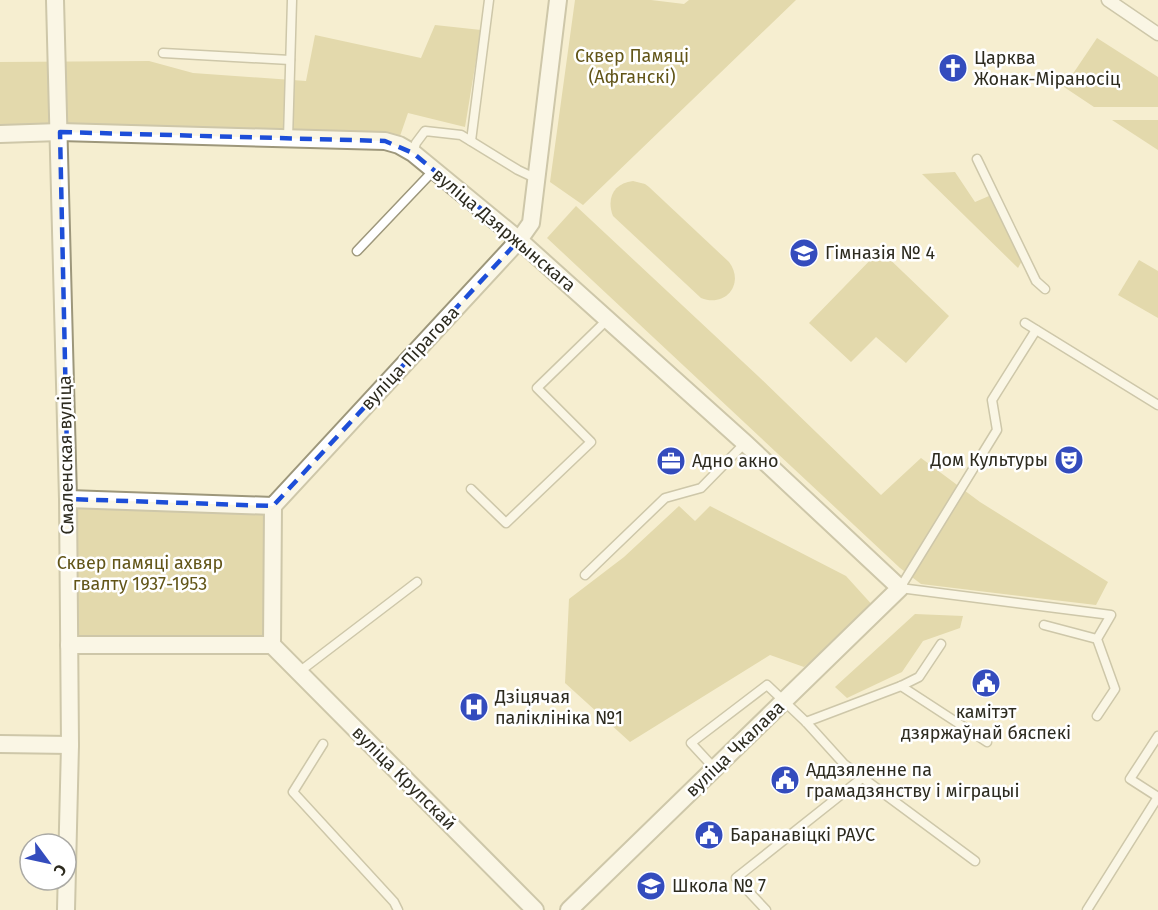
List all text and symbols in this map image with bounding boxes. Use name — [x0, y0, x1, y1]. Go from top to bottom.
park label: Сквер Памяці (Афганскі) — [575, 45, 689, 88]
place label: Царква Жонак-Міраносіц — [974, 47, 1121, 90]
church icon: Царква Жонак-Міраносіц — [937, 52, 969, 84]
street label: вуліца Дзяржынскага — [428, 164, 580, 296]
school or university icon: Гімназія № 4 — [788, 237, 820, 269]
place label: Гімназія № 4 — [825, 242, 935, 264]
street label: вуліца Пірагова — [356, 301, 464, 415]
street label: Смаленская вуліца — [54, 375, 78, 535]
theatre icon: Дом Культуры — [1053, 444, 1085, 476]
office icon: Адно акно — [655, 445, 687, 477]
place label: Дом Культуры — [930, 449, 1048, 471]
place label: Адно акно — [692, 450, 779, 472]
park label: Сквер памяці ахвяр гвалту 1937-1953 — [57, 552, 223, 595]
public building icon: камітэт дзяржаўнай бяспекі — [970, 667, 1002, 699]
place label: Дзіцячая паліклініка №1 — [494, 686, 623, 729]
hospital icon: Дзіцячая паліклініка №1 — [458, 691, 490, 723]
street label: вуліца Чкалава — [681, 696, 789, 802]
place label: камітэт дзяржаўнай бяспекі — [901, 701, 1071, 744]
street label: вуліца Крупскай — [347, 721, 461, 835]
place label: Аддзяленне па грамадзянству і міграцыі — [806, 759, 1020, 802]
public building icon: Аддзяленне па грамадзянству і міграцыі — [769, 764, 801, 796]
public building icon: Баранавіцкі РАУС — [693, 819, 725, 851]
place label: Баранавіцкі РАУС — [730, 824, 875, 846]
north arrow — [18, 832, 78, 892]
text: С — [49, 861, 71, 880]
school or university icon: Школа № 7 — [635, 870, 667, 902]
place label: Школа № 7 — [672, 875, 766, 897]

